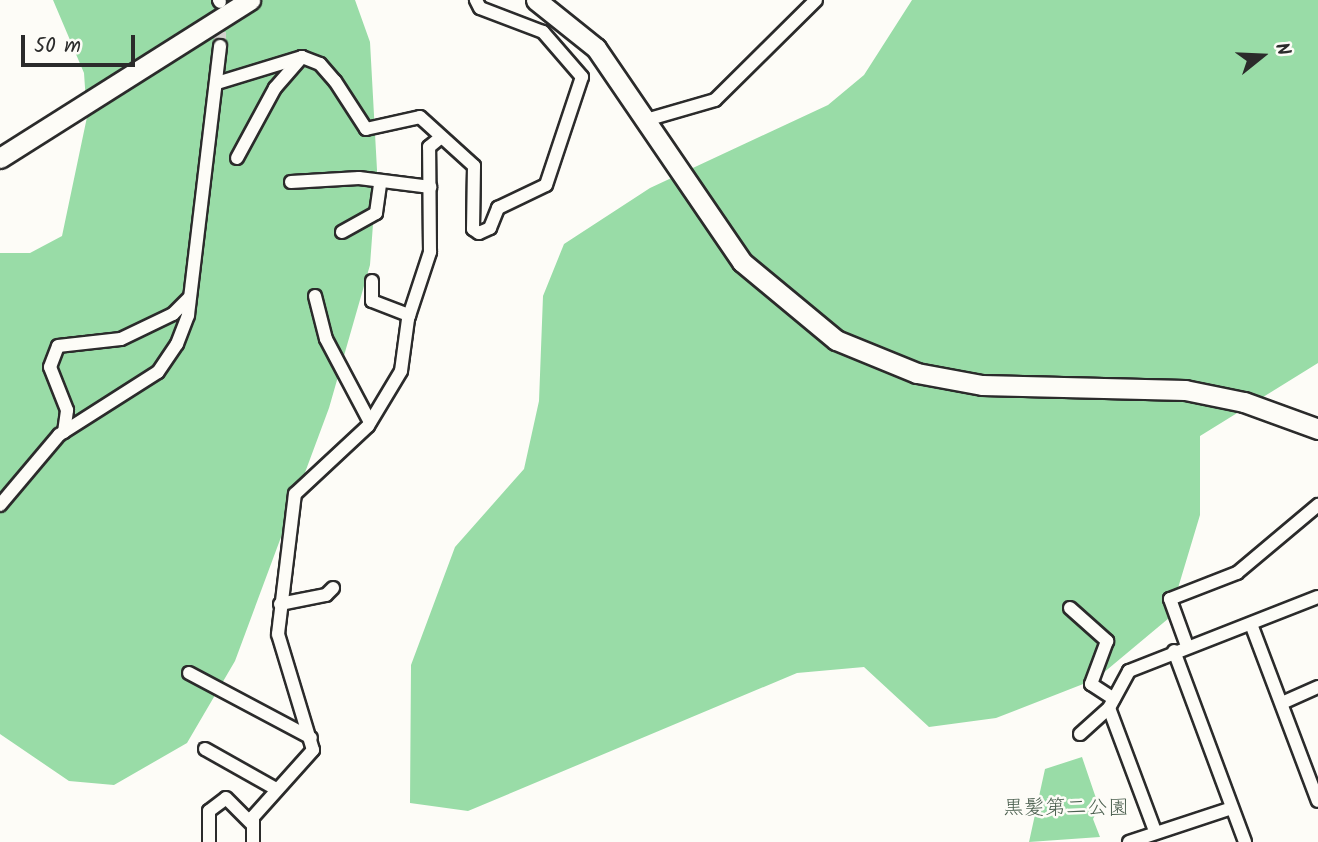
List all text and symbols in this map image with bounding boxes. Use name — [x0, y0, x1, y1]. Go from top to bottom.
scale bar — [24, 21, 138, 65]
north arrow — [1227, 21, 1297, 91]
text: 50 m — [34, 30, 81, 63]
text: N — [1266, 39, 1298, 60]
park label: 黒髪第二公園 — [1003, 796, 1129, 822]

